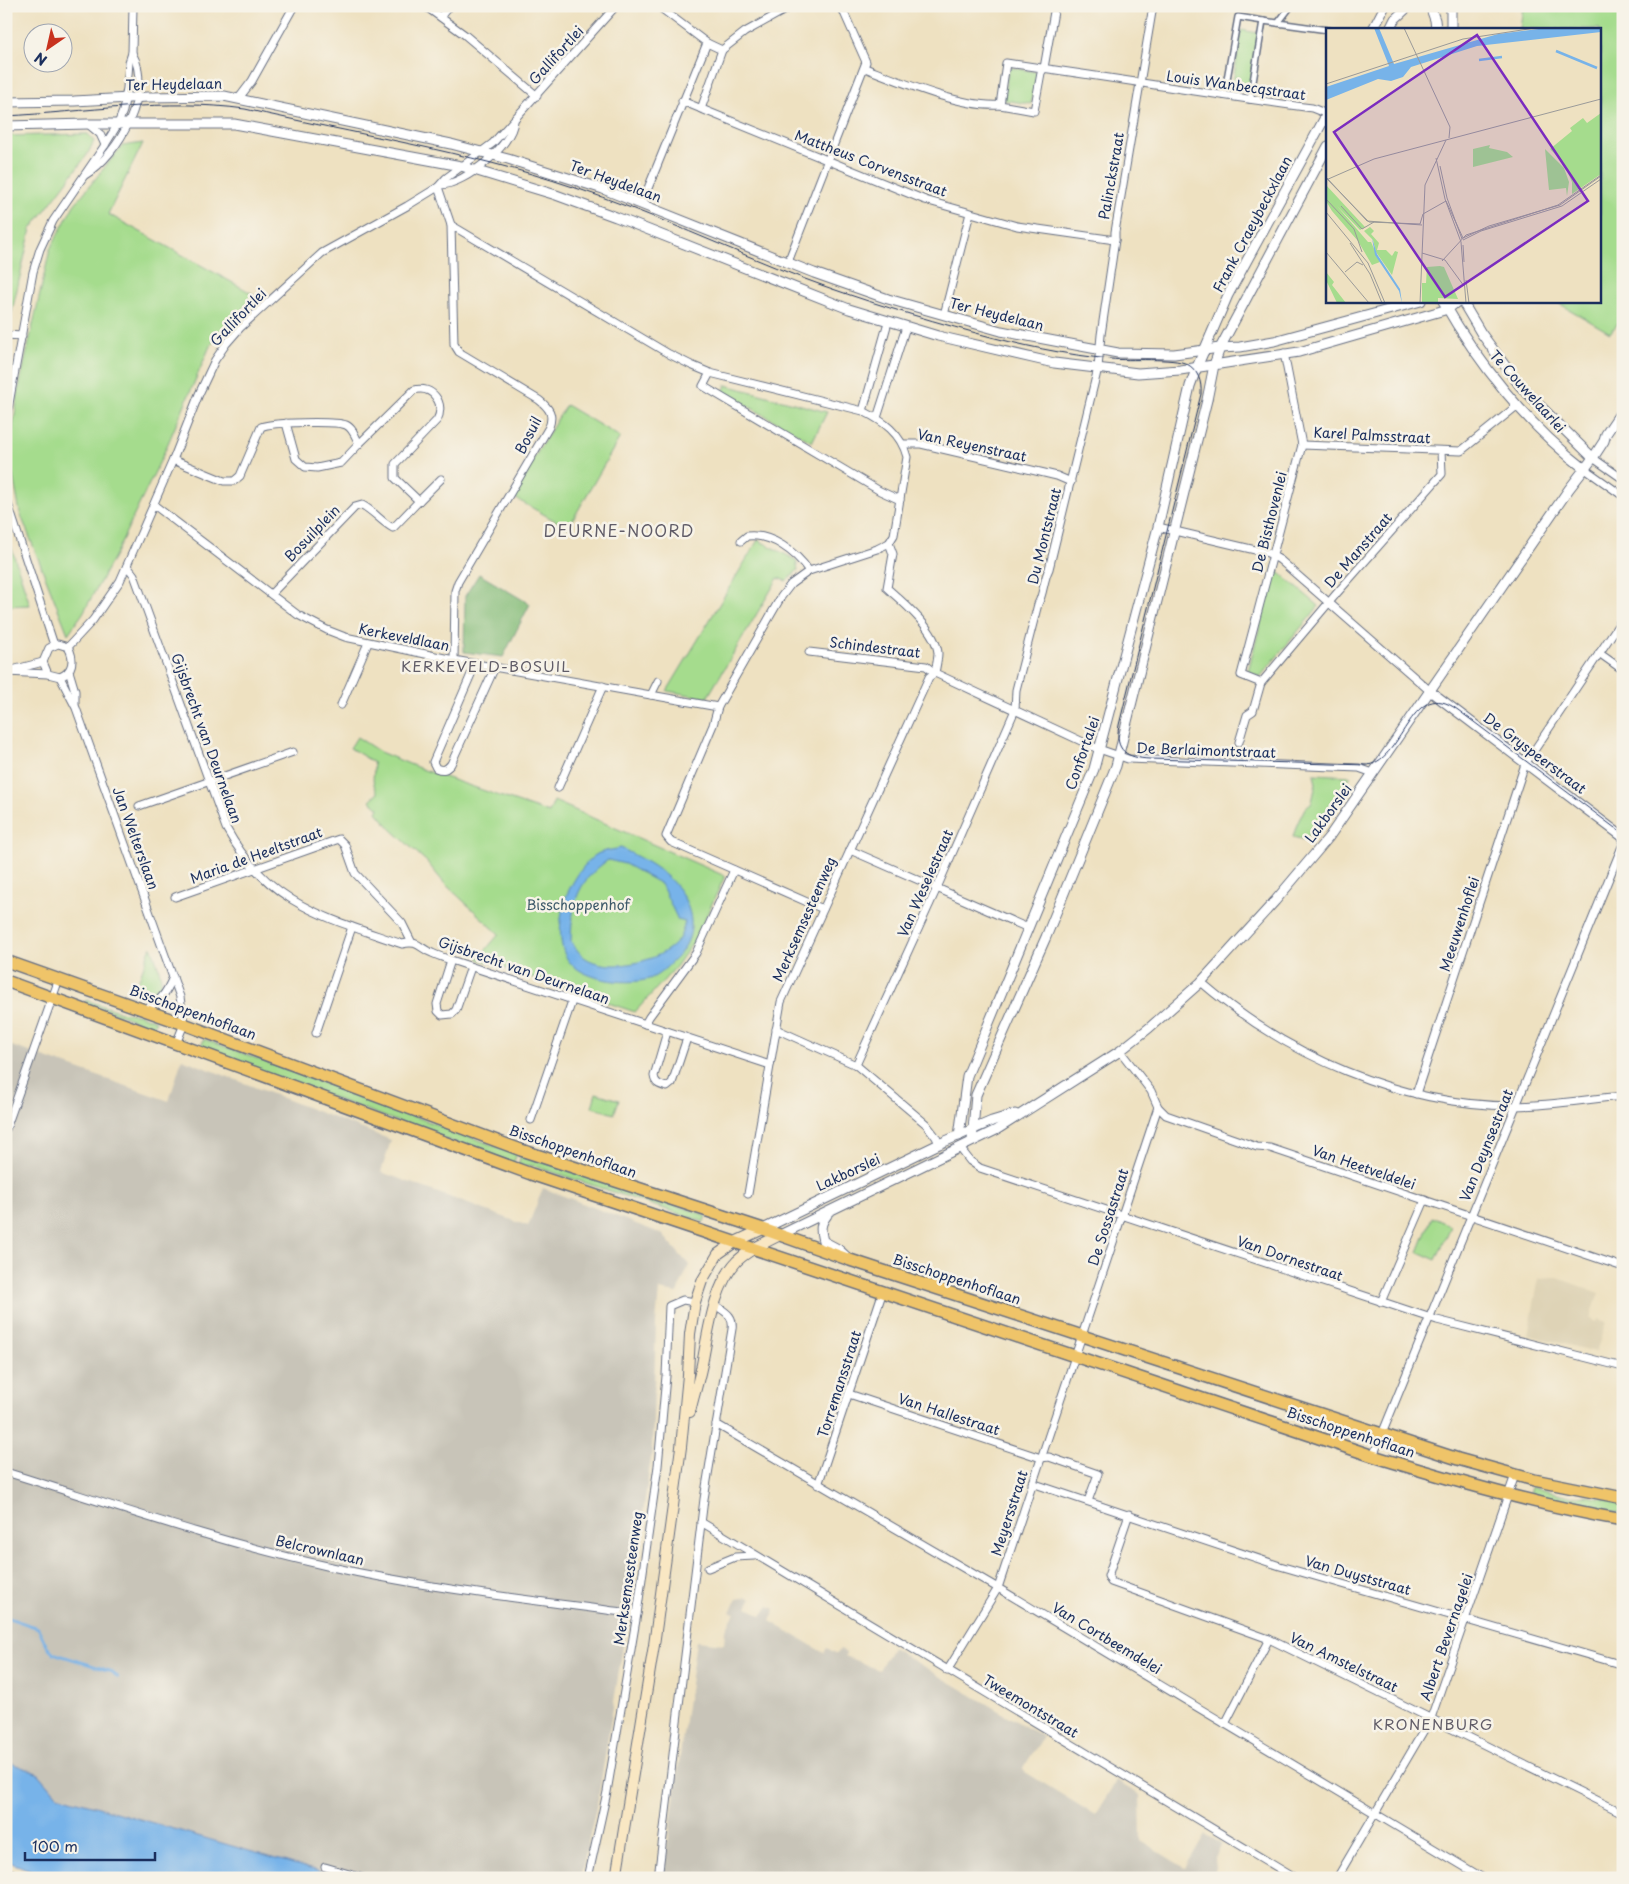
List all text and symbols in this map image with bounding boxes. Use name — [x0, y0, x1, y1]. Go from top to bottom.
street label: Gallifortlei — [524, 21, 588, 89]
north arrow — [22, 22, 72, 72]
inset map — [1326, 28, 1602, 302]
text: N — [30, 47, 51, 71]
street label: Louis Wanbecqstraat — [1165, 65, 1307, 105]
street label: Ter Heydelaan — [125, 73, 223, 95]
street label: Mattheus Corvensstraat — [792, 124, 951, 202]
street label: Palinckstraat — [1093, 130, 1129, 221]
street label: Frank Craeybeckxlaan — [1207, 152, 1297, 296]
street label: Ter Heydelaan — [567, 155, 665, 207]
street label: Gallifortlei — [205, 283, 271, 351]
street label: Ter Heydelaan — [947, 292, 1047, 336]
street label: Te Couwelaarlei — [1485, 345, 1571, 437]
street label: Bosuil — [510, 412, 546, 458]
street label: Karel Palmsstraat — [1313, 421, 1431, 449]
street label: Van Reyenstraat — [915, 423, 1029, 467]
street label: De Bisthovenlei — [1246, 469, 1292, 575]
street label: Du Montstraat — [1022, 485, 1066, 586]
street label: Bosuilplein — [279, 500, 345, 566]
street label: De Manstraat — [1319, 507, 1397, 592]
district label: DEURNE-NOORD — [543, 518, 695, 542]
street label: Kerkeveldlaan — [357, 618, 451, 656]
street label: Schindestraat — [828, 631, 922, 663]
street label: Gijsbrecht van Deurnelaan — [166, 650, 248, 826]
district label: KERKEVELD-BOSUIL — [401, 654, 571, 677]
street label: De Gryspeerstraat — [1479, 707, 1591, 799]
street label: Confortalei — [1060, 713, 1104, 793]
street label: De Berlaimontstraat — [1136, 737, 1276, 763]
street label: Lakborslei — [1299, 779, 1357, 847]
street label: Jan Welterslaan — [108, 783, 164, 893]
street label: Maria de Heeltstraat — [187, 821, 325, 889]
street label: Van Weselestraat — [892, 826, 958, 940]
street label: Merksemsesteenweg — [767, 853, 841, 985]
street label: Meeuwenhoflei — [1434, 874, 1484, 974]
park label: Bisschoppenhof — [526, 894, 631, 915]
street label: Gijsbrecht van Deurnelaan — [436, 931, 612, 1009]
street label: Bisschoppenhoflaan — [127, 979, 259, 1045]
street label: Van Deynsestraat — [1454, 1085, 1518, 1204]
street label: Bisschoppenhoflaan — [506, 1119, 640, 1183]
street label: Van Heetveldelei — [1309, 1139, 1419, 1195]
street label: Lakborslei — [812, 1148, 884, 1196]
street label: De Sossastraat — [1082, 1165, 1134, 1268]
street label: Van Dornestraat — [1234, 1230, 1346, 1286]
street label: Bisschoppenhoflaan — [890, 1248, 1024, 1310]
street label: Torremansstraat — [812, 1327, 866, 1440]
street label: Van Hallestraat — [895, 1388, 1003, 1440]
street label: Bisschoppenhoflaan — [1284, 1401, 1418, 1463]
street label: Meyersstraat — [985, 1467, 1033, 1559]
street label: Merksemsesteenweg — [608, 1510, 648, 1646]
street label: Belcrownlaan — [274, 1530, 366, 1570]
street label: Van Duyststraat — [1303, 1550, 1414, 1600]
street label: Albert Bevernagelei — [1414, 1570, 1478, 1704]
street label: Van Cortbeemdelei — [1048, 1597, 1166, 1679]
street label: Van Amstelstraat — [1286, 1627, 1402, 1697]
street label: Tweemontstraat — [979, 1669, 1083, 1743]
district label: KRONENBURG — [1373, 1712, 1493, 1735]
scale bar — [25, 1829, 155, 1861]
text: 100 m — [32, 1834, 78, 1857]

